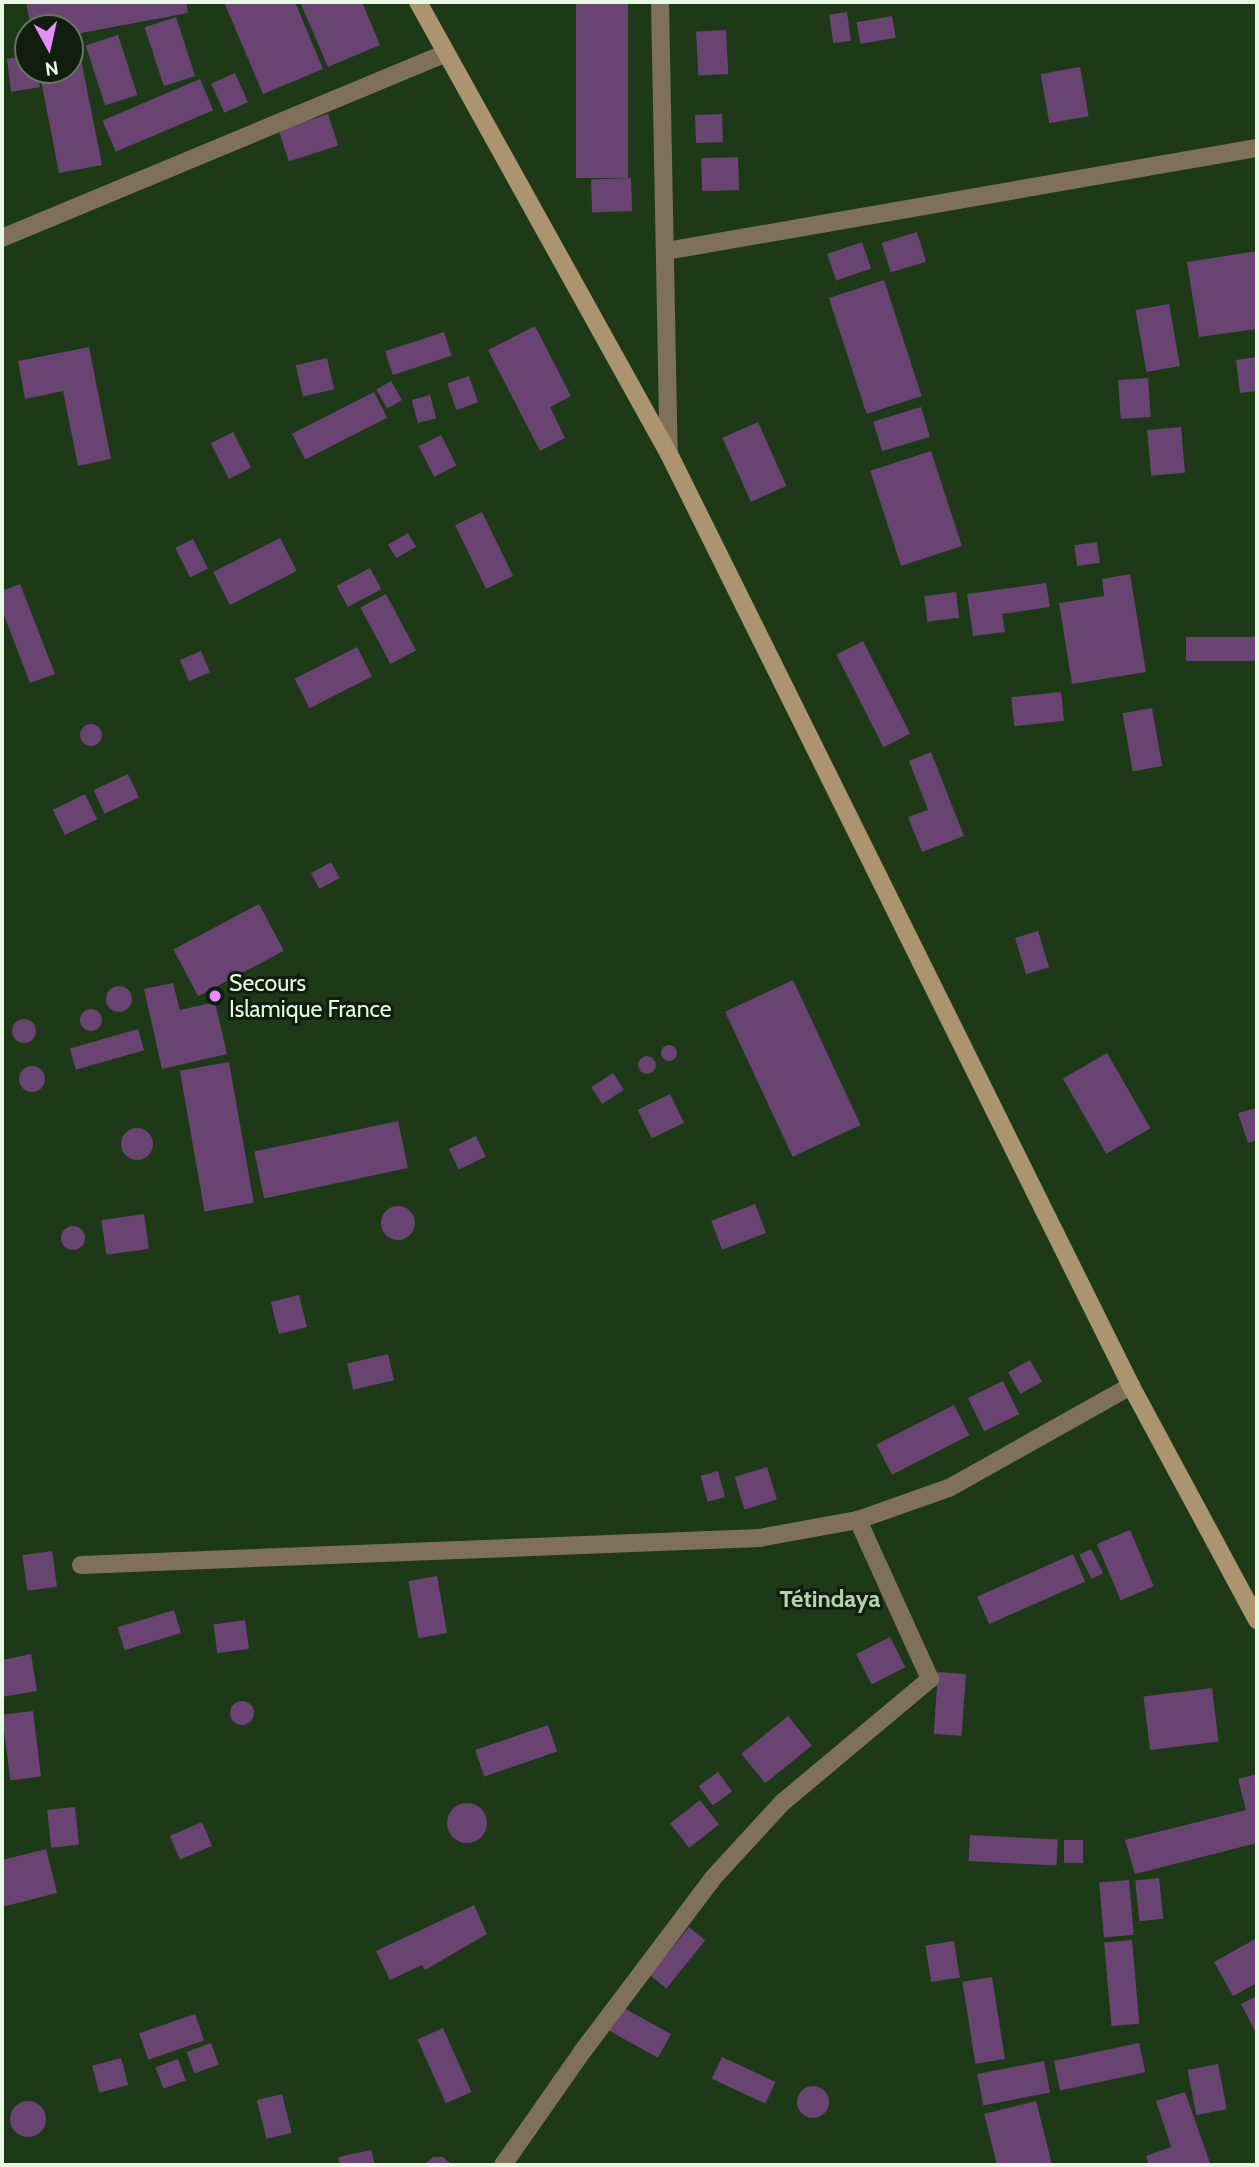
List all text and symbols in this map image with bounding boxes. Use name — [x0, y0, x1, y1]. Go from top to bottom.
north arrow — [14, 14, 84, 84]
text: N — [43, 56, 60, 81]
place label: Secours Islamique France — [229, 969, 392, 1023]
marker: Secours Islamique France — [207, 988, 223, 1004]
district label: Tétindaya — [779, 1585, 881, 1613]

